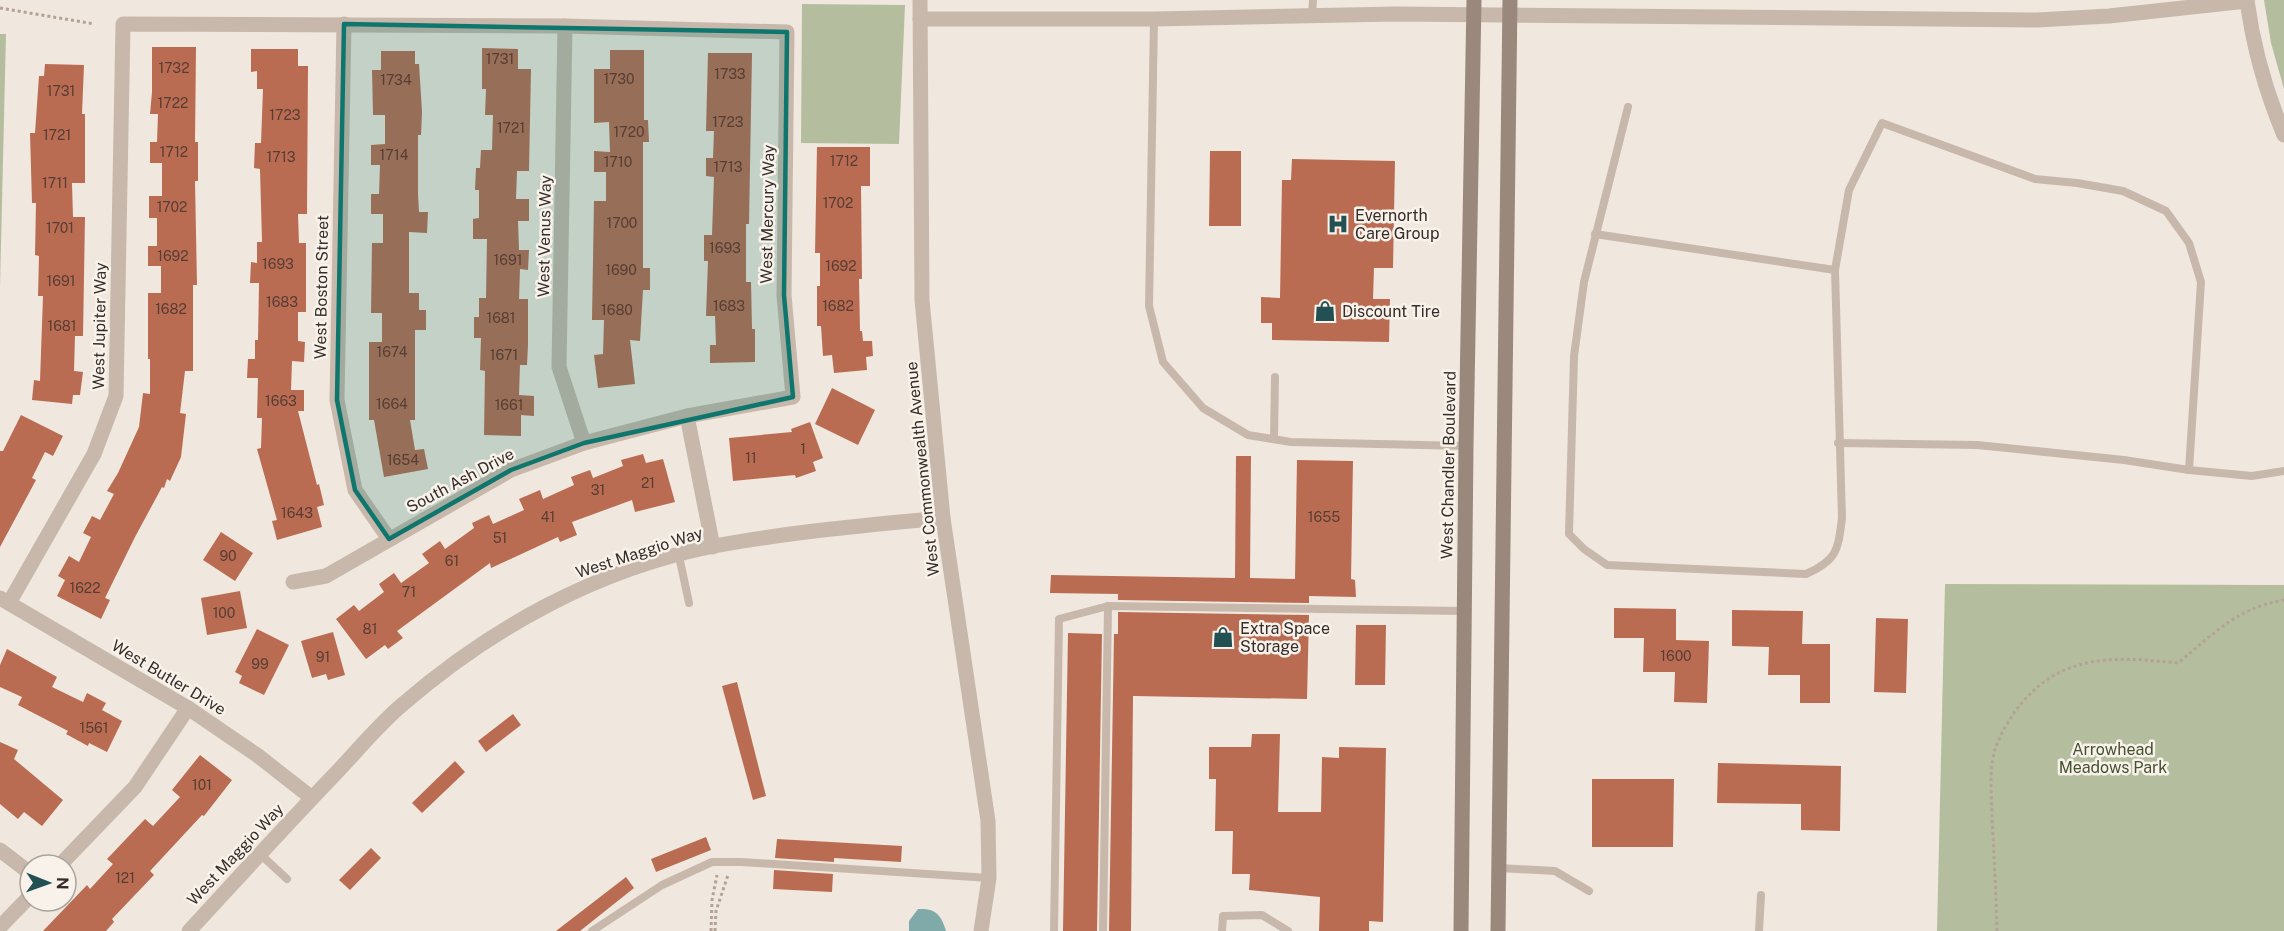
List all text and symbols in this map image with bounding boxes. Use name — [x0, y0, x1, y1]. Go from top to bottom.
house number: 1731 — [486, 51, 514, 67]
house number: 1732 — [159, 60, 190, 76]
house number: 1733 — [714, 66, 746, 82]
house number: 1730 — [603, 71, 635, 87]
house number: 1734 — [380, 72, 412, 88]
house number: 1731 — [47, 83, 75, 99]
house number: 1722 — [158, 95, 188, 111]
house number: 1723 — [269, 107, 301, 123]
house number: 1723 — [712, 114, 744, 130]
house number: 1721 — [497, 120, 525, 136]
house number: 1720 — [613, 124, 645, 140]
house number: 1721 — [43, 127, 71, 143]
house number: 1712 — [160, 144, 188, 160]
street label: West Mercury Way — [757, 144, 778, 284]
house number: 1714 — [380, 147, 409, 163]
house number: 1713 — [267, 149, 296, 165]
house number: 1712 — [830, 153, 858, 169]
house number: 1710 — [604, 154, 632, 170]
house number: 1713 — [714, 159, 743, 175]
street label: West Venus Way — [534, 174, 555, 297]
house number: 1711 — [42, 175, 68, 191]
house number: 1702 — [823, 195, 853, 211]
house number: 1702 — [157, 199, 187, 215]
place label: Evernorth Care Group — [1355, 206, 1440, 243]
hospital icon: Evernorth Care Group — [1326, 212, 1350, 236]
street label: West Boston Street — [311, 215, 332, 359]
house number: 1700 — [607, 215, 637, 231]
house number: 1701 — [46, 220, 74, 236]
house number: 1693 — [709, 240, 741, 256]
house number: 1692 — [157, 248, 189, 264]
house number: 1691 — [494, 252, 522, 268]
house number: 1693 — [262, 256, 294, 272]
house number: 1692 — [825, 258, 857, 274]
street label: West Jupiter Way — [89, 262, 110, 390]
house number: 1690 — [605, 262, 637, 278]
house number: 1691 — [47, 273, 75, 289]
house number: 1683 — [266, 294, 298, 310]
house number: 1683 — [713, 298, 745, 314]
house number: 1682 — [822, 298, 854, 314]
shop icon: Discount Tire — [1313, 299, 1337, 323]
house number: 1682 — [155, 301, 187, 317]
house number: 1680 — [601, 302, 633, 318]
place label: Discount Tire — [1342, 302, 1440, 321]
house number: 1681 — [486, 310, 516, 326]
house number: 1681 — [47, 318, 77, 334]
house number: 1674 — [377, 344, 408, 360]
house number: 1671 — [490, 347, 518, 363]
street label: West Commonwealth Avenue — [902, 361, 943, 577]
street label: West Chandler Boulevard — [1437, 371, 1460, 559]
house number: 1663 — [265, 393, 297, 409]
house number: 1664 — [376, 396, 408, 412]
house number: 1661 — [495, 397, 523, 413]
house number: 1 — [800, 441, 806, 457]
street label: South Ash Drive — [403, 444, 517, 517]
house number: 11 — [745, 450, 757, 466]
house number: 1654 — [387, 452, 419, 468]
house number: 21 — [641, 475, 655, 491]
house number: 31 — [591, 482, 605, 498]
house number: 1643 — [281, 505, 313, 521]
house number: 41 — [541, 509, 555, 525]
house number: 1655 — [1308, 509, 1340, 525]
street label: West Maggio Way — [573, 523, 705, 582]
house number: 51 — [493, 530, 507, 546]
house number: 90 — [219, 548, 237, 564]
house number: 61 — [445, 553, 459, 569]
house number: 1622 — [69, 580, 101, 596]
house number: 71 — [402, 584, 416, 600]
house number: 100 — [213, 605, 235, 621]
place label: Extra Space Storage — [1240, 619, 1330, 656]
house number: 81 — [363, 621, 377, 637]
shop icon: Extra Space Storage — [1211, 625, 1235, 649]
street label: West Butler Drive — [108, 636, 229, 719]
house number: 1600 — [1660, 648, 1692, 664]
house number: 91 — [316, 649, 330, 665]
house number: 99 — [251, 656, 269, 672]
house number: 1561 — [79, 720, 109, 736]
park label: Arrowhead Meadows Park — [2059, 740, 2167, 777]
house number: 101 — [192, 777, 212, 793]
street label: West Maggio Way — [183, 799, 288, 909]
north arrow — [18, 853, 78, 913]
house number: 121 — [115, 870, 135, 886]
text: N — [53, 877, 72, 890]

